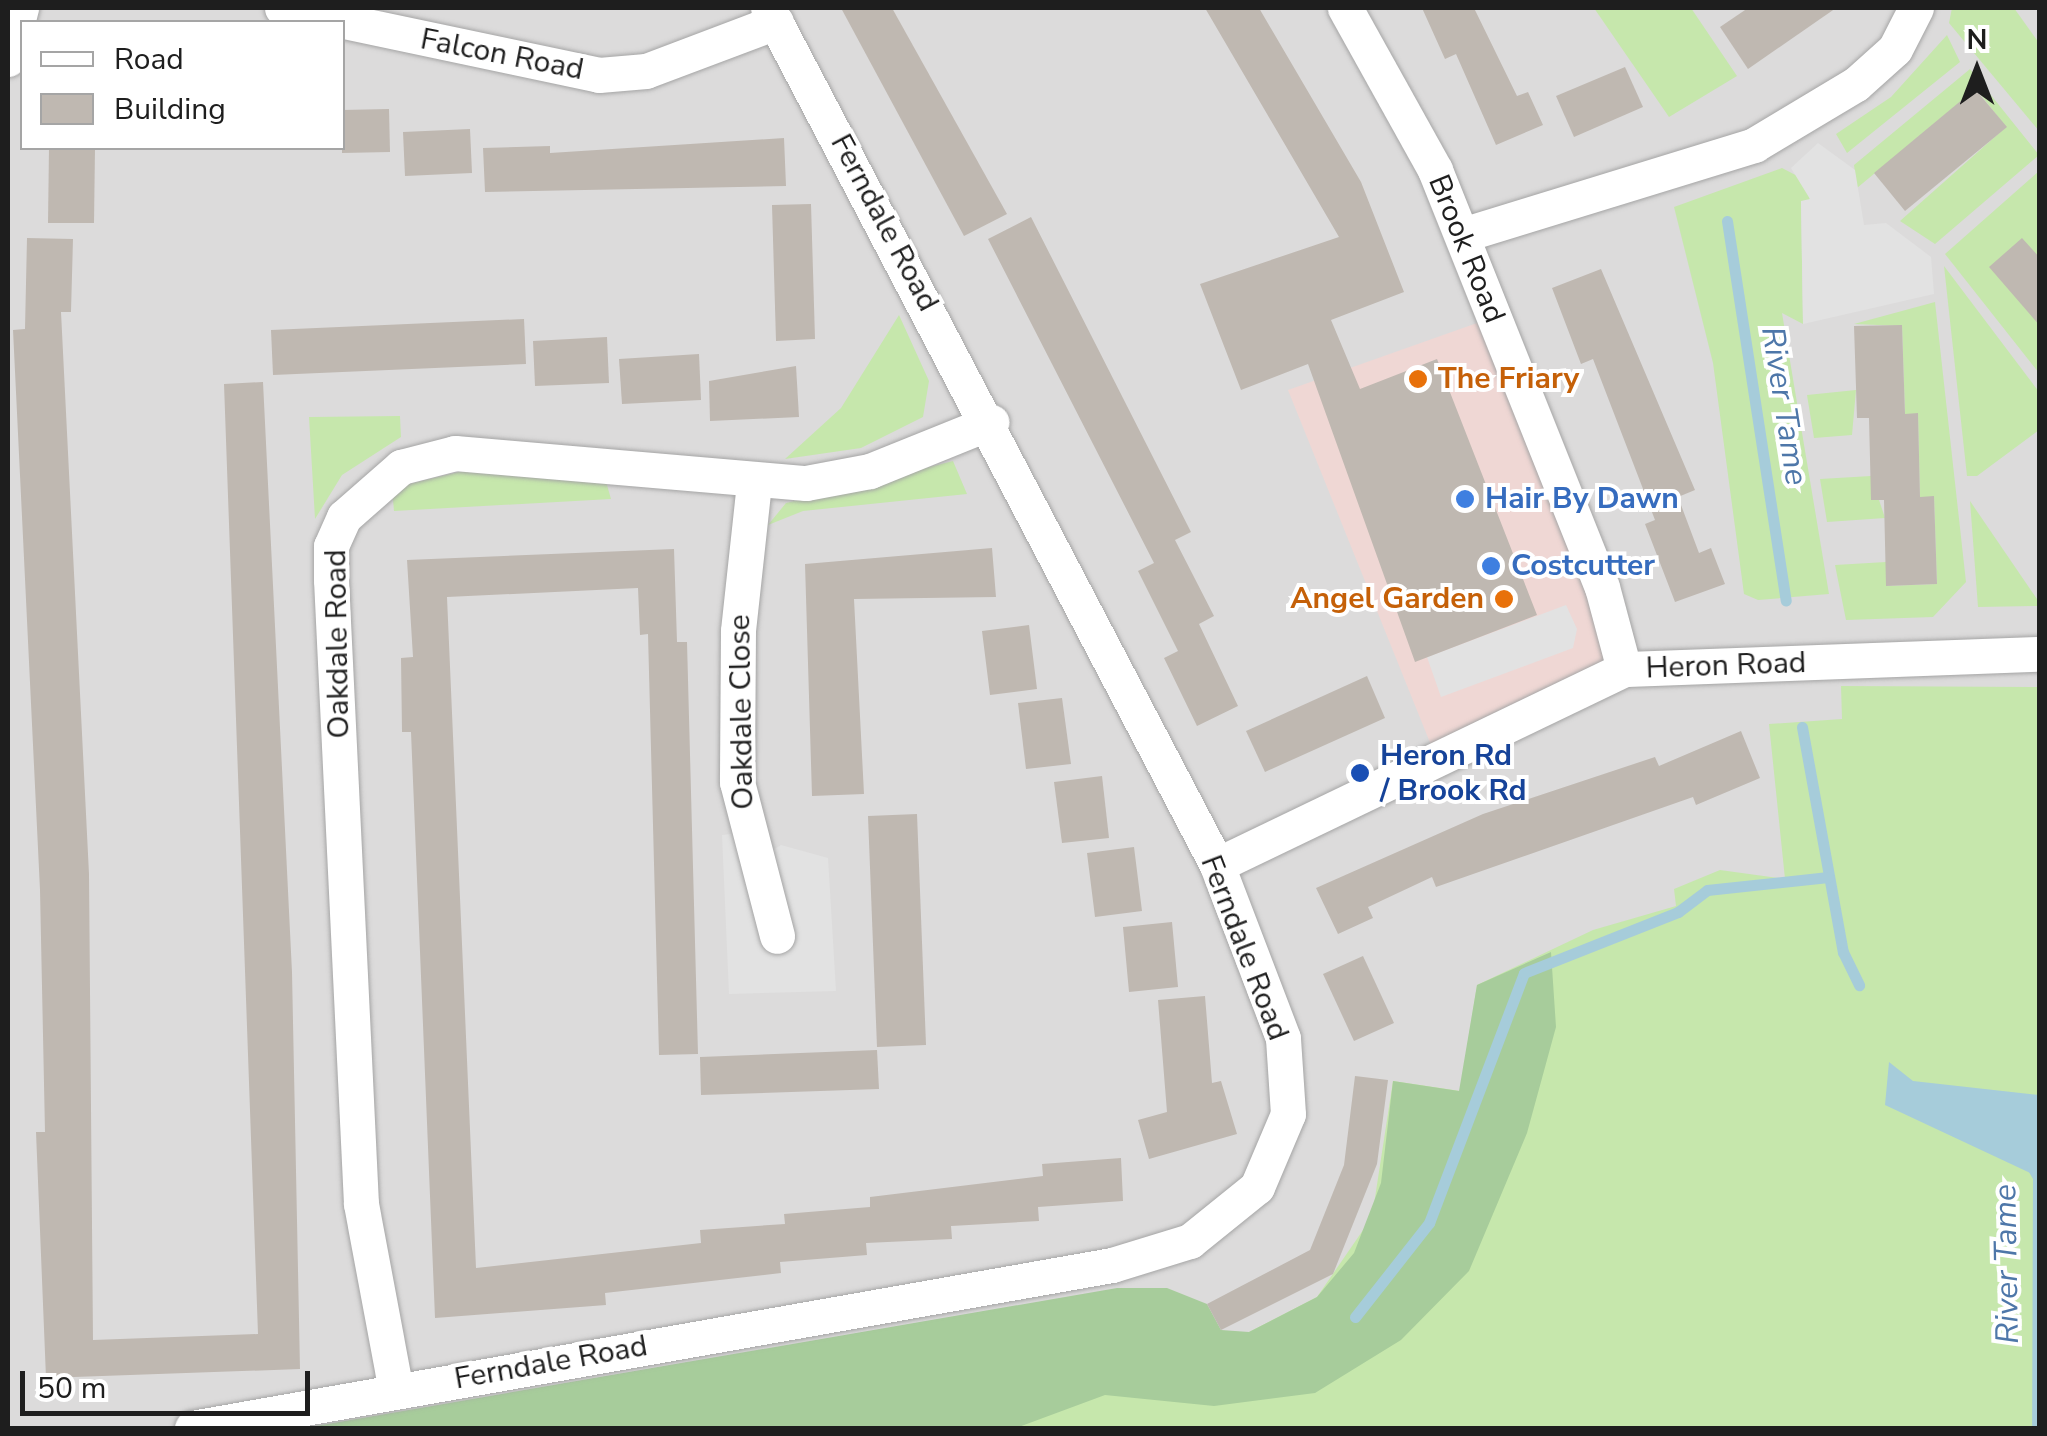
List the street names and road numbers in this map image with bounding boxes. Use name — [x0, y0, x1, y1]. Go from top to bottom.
street label: Falcon Road — [417, 22, 587, 88]
street label: Ferndale Road — [822, 128, 946, 318]
street label: Brook Road — [1420, 170, 1512, 328]
street label: Oakdale Road — [318, 549, 358, 739]
street label: Oakdale Close — [722, 614, 762, 810]
street label: Heron Road — [1645, 645, 1807, 687]
street label: Ferndale Road — [1192, 850, 1296, 1046]
street label: Ferndale Road — [452, 1328, 650, 1398]

